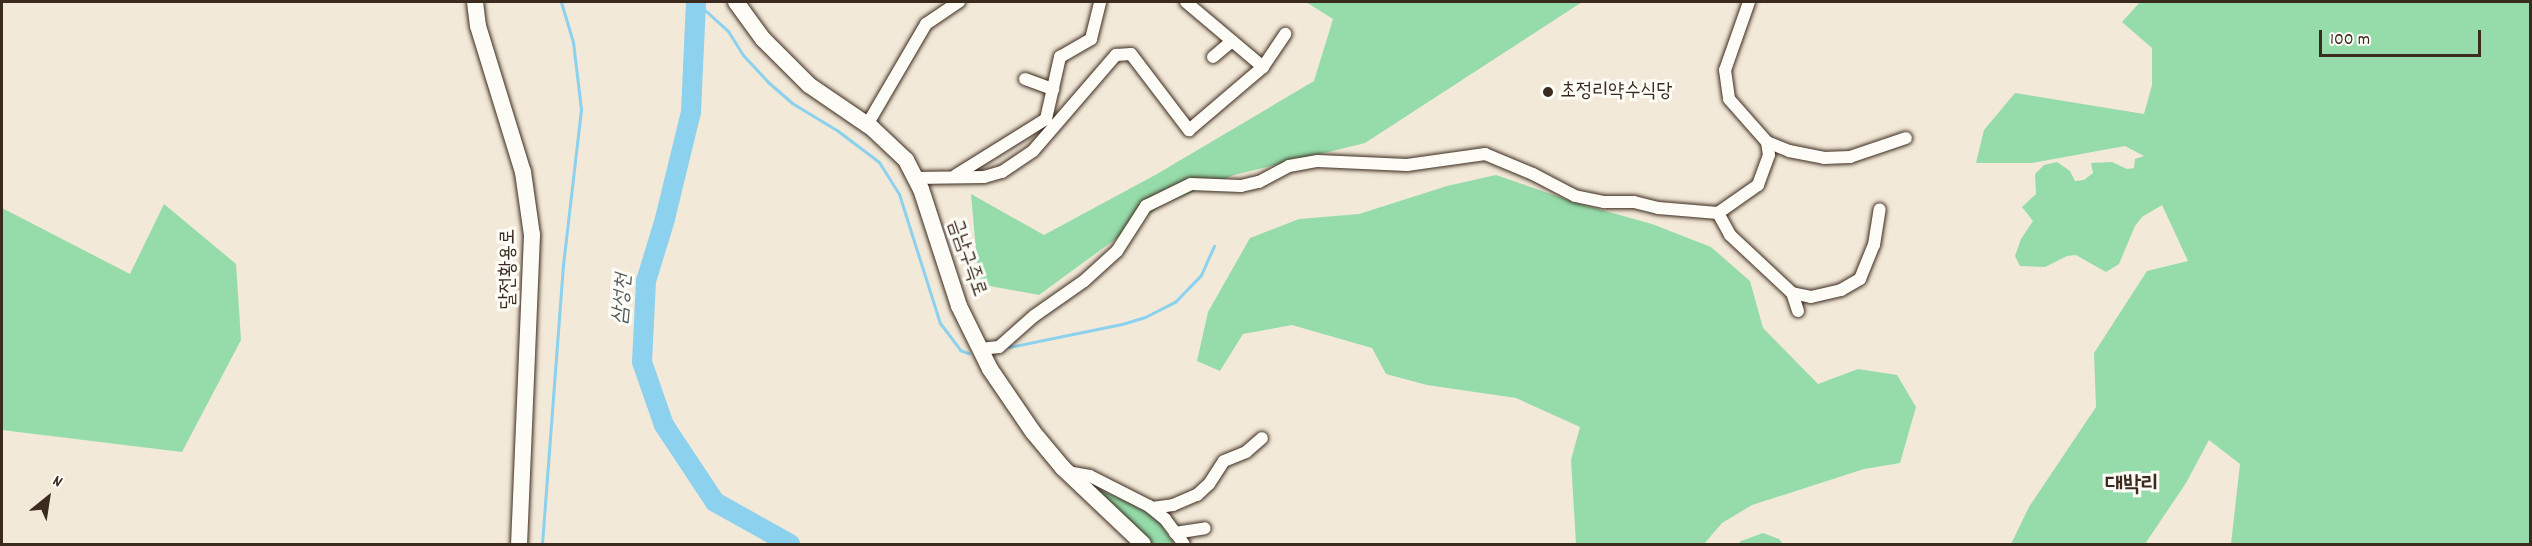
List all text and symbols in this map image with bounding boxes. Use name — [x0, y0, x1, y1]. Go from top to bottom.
scale bar — [2322, 18, 2484, 56]
text: 100 m — [2330, 28, 2370, 53]
place label: 초정리약수식당 — [1560, 80, 1673, 104]
marker: 초정리약수식당 — [1541, 85, 1555, 99]
street label: 금남구즉로 — [942, 216, 990, 300]
street label: 달전황용로 — [497, 229, 521, 309]
water label: 삼성천 — [608, 273, 638, 325]
north arrow — [18, 468, 78, 528]
text: N — [48, 470, 66, 494]
district label: 대박리 — [2105, 473, 2159, 499]

